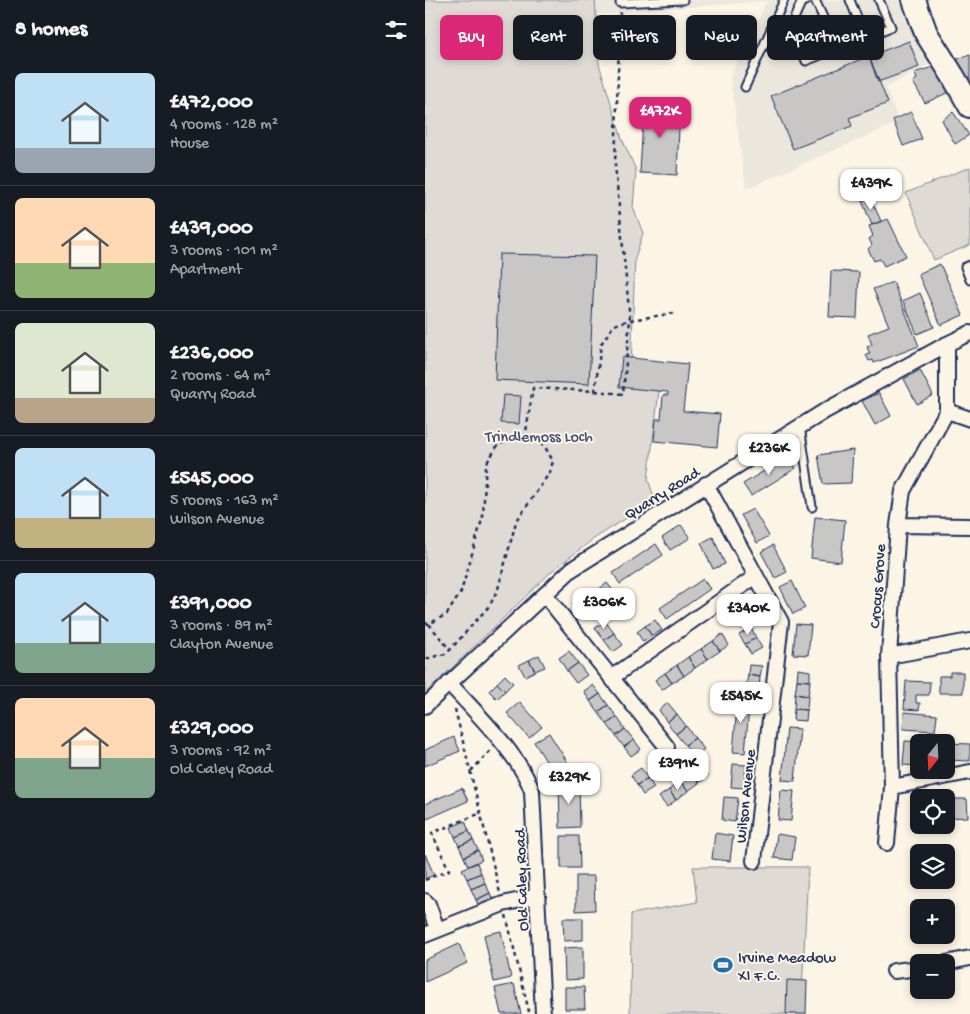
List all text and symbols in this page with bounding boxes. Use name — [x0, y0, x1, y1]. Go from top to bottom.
chip: Buy — [440, 15, 503, 60]
chip: Rent — [513, 15, 583, 60]
chip: Filters — [593, 15, 676, 60]
chip: New — [686, 15, 757, 60]
chip: Apartment — [767, 15, 884, 60]
icon: filters — [382, 16, 410, 44]
text: 8 homes — [15, 18, 87, 43]
text: £472,000 — [170, 91, 253, 116]
icon: home — [55, 93, 115, 153]
pin: £472K — [625, 96, 695, 139]
text: £472K — [640, 103, 680, 122]
text: 4 rooms · 128 m² — [170, 116, 278, 135]
text: House — [170, 135, 209, 154]
pin: £439K — [836, 168, 906, 211]
text: £439K — [851, 175, 891, 194]
text: £439,000 — [170, 217, 253, 242]
icon: home — [55, 218, 115, 278]
text: 3 rooms · 101 m² — [170, 242, 278, 261]
text: Apartment — [170, 261, 242, 280]
text: £236,000 — [170, 342, 254, 367]
icon: home — [55, 343, 115, 403]
text: 2 rooms · 64 m² — [170, 367, 271, 386]
text: Quarry Road — [170, 386, 255, 405]
park label: Trindlemoss Loch — [484, 429, 593, 448]
pin: £236K — [734, 434, 804, 476]
text: £236K — [749, 440, 789, 459]
street label: Quarry Road — [622, 464, 705, 526]
text: £545,000 — [170, 467, 254, 492]
icon: home — [55, 468, 115, 528]
text: 5 rooms · 163 m² — [170, 492, 279, 511]
text: Wilson Avenue — [170, 511, 264, 530]
street label: Crocus Grove — [867, 543, 892, 629]
pin: £306K — [569, 588, 639, 630]
text: £391,000 — [170, 592, 252, 617]
icon: home — [55, 593, 115, 653]
text: £306K — [583, 594, 625, 613]
pin: £340K — [713, 594, 783, 636]
text: £340K — [728, 600, 768, 619]
text: 3 rooms · 89 m² — [170, 617, 272, 636]
text: Clayton Avenue — [170, 636, 273, 655]
pin: £545K — [706, 682, 776, 724]
text: £545K — [721, 688, 761, 707]
text: £329,000 — [170, 717, 253, 742]
icon: home — [55, 718, 115, 778]
north arrow — [910, 734, 955, 779]
map controls — [910, 734, 955, 999]
text: 3 rooms · 92 m² — [170, 742, 272, 761]
pin: £391K — [643, 748, 713, 791]
street label: Wilson Avenue — [733, 748, 762, 844]
text: £391K — [659, 755, 697, 774]
text: Old Caley Road — [170, 761, 272, 780]
pin: £329K — [534, 762, 604, 805]
text: £329K — [549, 769, 589, 788]
button: locate — [910, 789, 955, 834]
street label: Old Caley Road — [512, 827, 535, 931]
button: layers — [910, 844, 955, 889]
button: + — [910, 899, 955, 944]
place label: Irvine Meadow XI F.C. — [737, 950, 837, 987]
sports icon: Irvine Meadow XI F.C. — [712, 954, 734, 976]
button: − — [910, 954, 955, 999]

